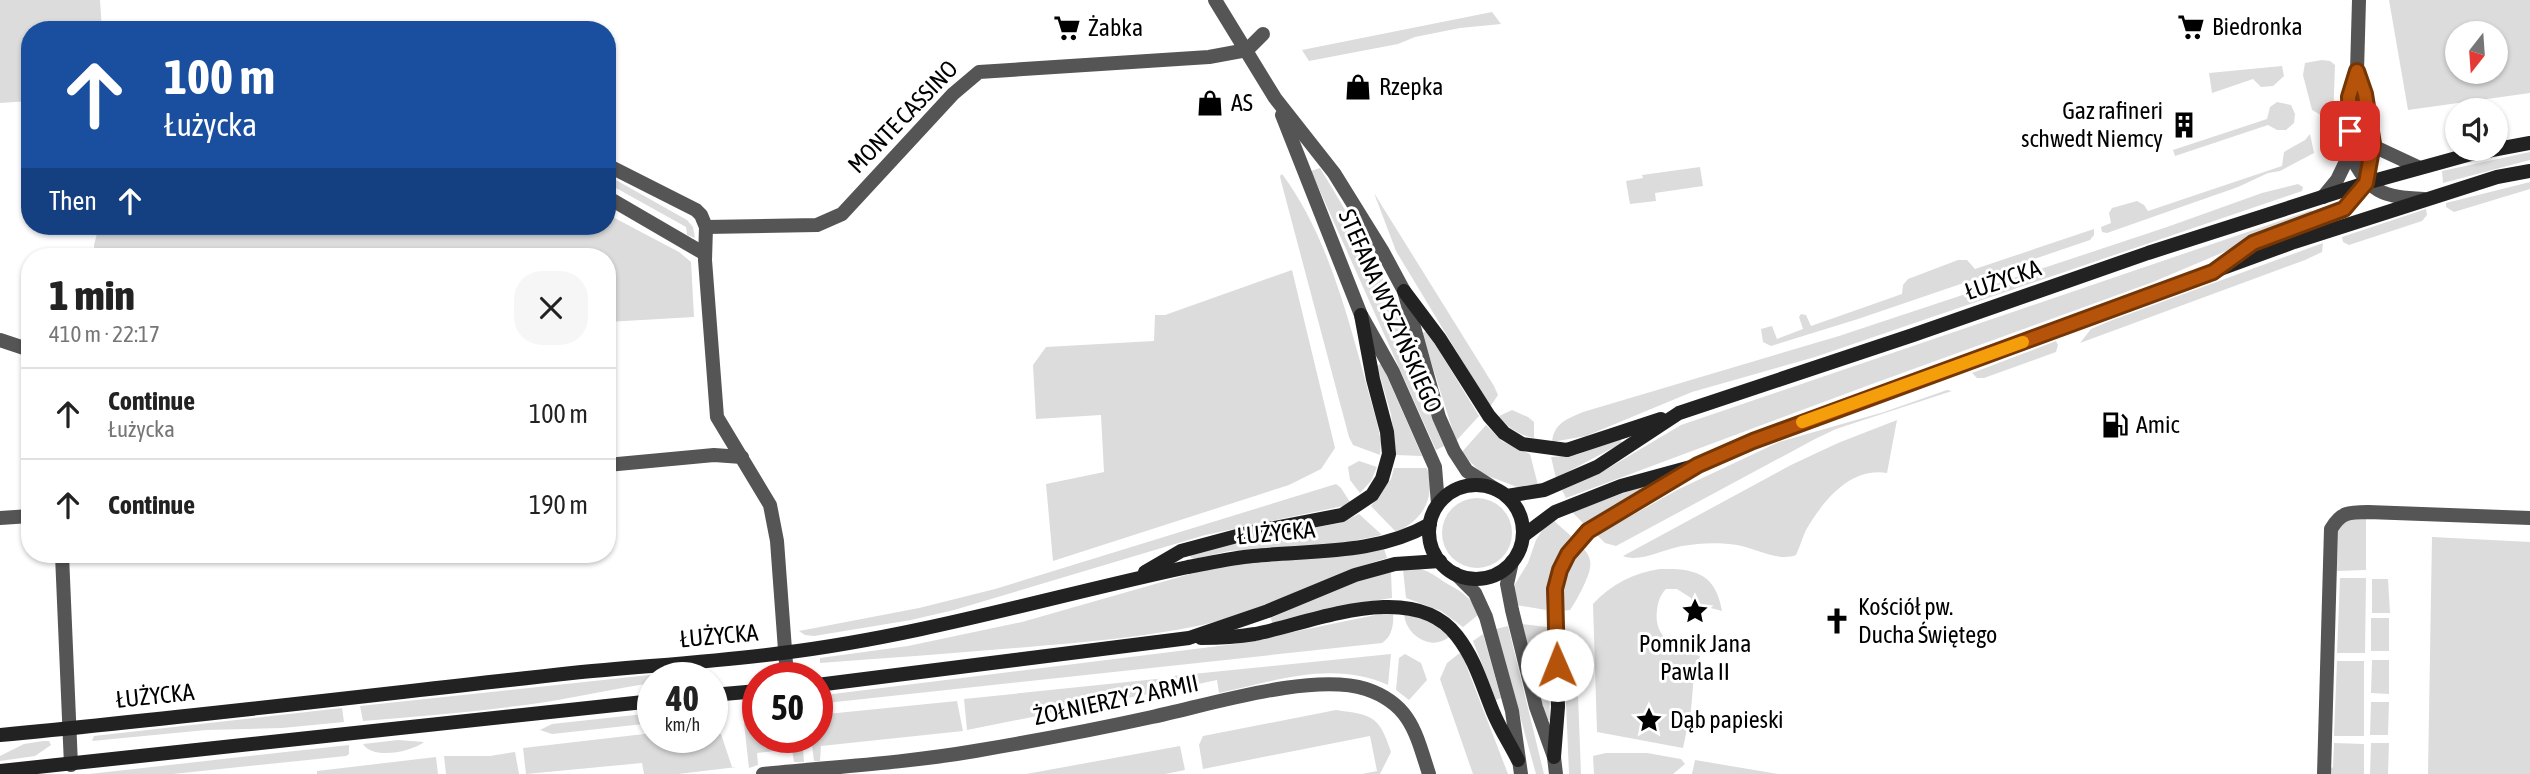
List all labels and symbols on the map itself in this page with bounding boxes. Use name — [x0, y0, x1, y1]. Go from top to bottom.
supermarket icon: Biedronka — [2176, 12, 2206, 42]
supermarket icon: Żabka — [1052, 13, 1082, 43]
place label: Biedronka — [2212, 13, 2303, 40]
place label: Żabka — [1088, 14, 1143, 41]
north arrow — [2445, 21, 2508, 84]
street label: MONTE CASSINO — [842, 55, 963, 178]
shop icon: Rzepka — [1343, 72, 1373, 102]
place label: Rzepka — [1379, 73, 1443, 100]
shop icon: AS — [1195, 88, 1225, 118]
place label: AS — [1231, 89, 1253, 116]
place label: Gaz rafineri schwedt Niemcy — [2021, 97, 2163, 152]
pin — [2320, 101, 2380, 161]
building icon: Gaz rafineri schwedt Niemcy — [2169, 110, 2199, 140]
street label: STEFANA WYSZYŃSKIEGO — [1333, 205, 1447, 417]
street label: ŁUŻYCKA — [1961, 254, 2045, 305]
fuel station icon: Amic — [2100, 410, 2130, 440]
place label: Amic — [2136, 411, 2180, 438]
street label: ŁUŻYCKA — [1236, 516, 1316, 549]
place label: Kościół pw. Ducha Świętego — [1858, 593, 1997, 648]
place icon: Pomnik Jana Pawla II — [1680, 596, 1710, 626]
church icon: Kościół pw. Ducha Świętego — [1822, 606, 1852, 636]
street label: ŁUŻYCKA — [679, 619, 759, 652]
position arrow — [1520, 628, 1594, 702]
place label: Pomnik Jana Pawla II — [1639, 630, 1751, 685]
speed limit sign: 50 — [742, 662, 833, 753]
street label: ŻOŁNIERZY 2 ARMII — [1031, 669, 1201, 730]
street label: ŁUŻYCKA — [114, 678, 196, 713]
place icon: Dąb papieski — [1634, 705, 1664, 735]
place label: Dąb papieski — [1670, 706, 1783, 733]

